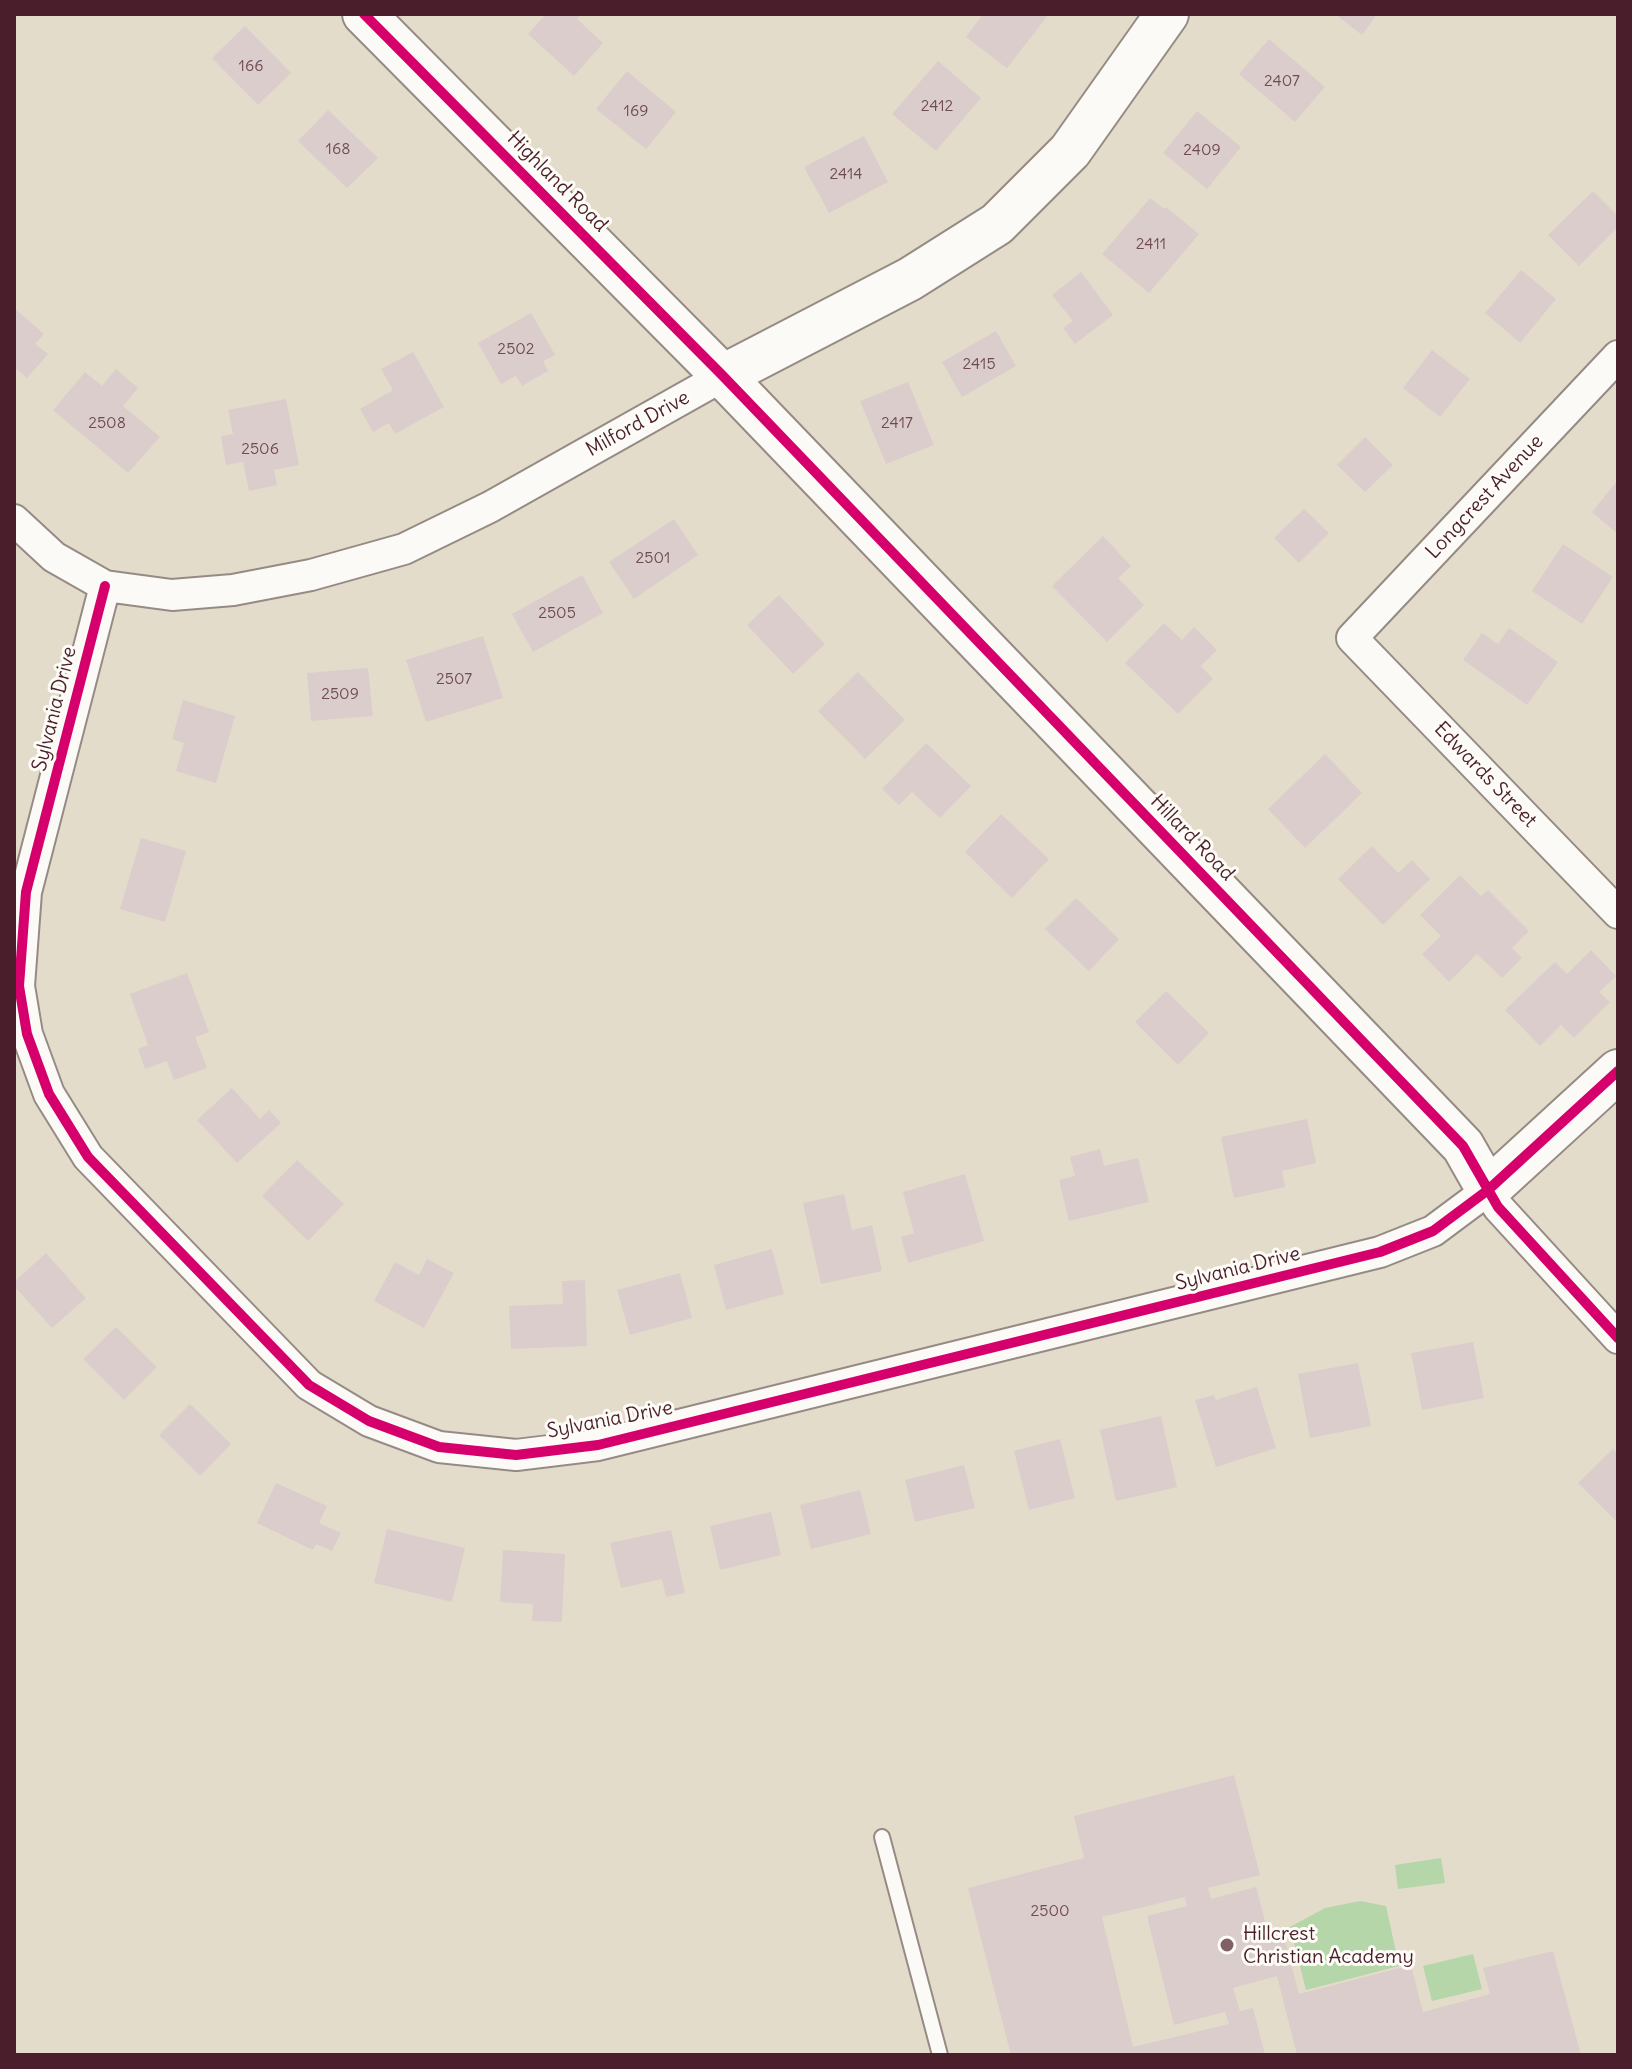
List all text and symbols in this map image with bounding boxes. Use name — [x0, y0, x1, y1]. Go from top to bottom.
house number: 166 — [239, 56, 263, 76]
house number: 2407 — [1264, 71, 1300, 91]
house number: 2412 — [921, 96, 953, 116]
house number: 169 — [624, 101, 648, 121]
street label: Highland Road — [502, 127, 612, 237]
house number: 168 — [326, 139, 350, 159]
house number: 2409 — [1183, 140, 1221, 160]
house number: 2414 — [829, 164, 863, 184]
house number: 2411 — [1136, 234, 1166, 254]
house number: 2502 — [497, 339, 535, 359]
house number: 2415 — [962, 354, 996, 374]
street label: Milford Drive — [582, 386, 694, 462]
house number: 2508 — [88, 413, 126, 433]
house number: 2417 — [881, 413, 913, 433]
street label: Longcrest Avenue — [1421, 430, 1549, 564]
house number: 2506 — [241, 439, 279, 459]
house number: 2501 — [636, 548, 670, 568]
house number: 2505 — [538, 603, 576, 623]
street label: Sylvania Drive — [28, 644, 82, 774]
house number: 2507 — [436, 669, 472, 689]
house number: 2509 — [321, 684, 359, 704]
street label: Edwards Street — [1429, 717, 1541, 833]
street label: Hillard Road — [1145, 790, 1239, 886]
street label: Sylvania Drive — [1173, 1242, 1303, 1296]
street label: Sylvania Drive — [545, 1396, 675, 1444]
house number: 2500 — [1030, 1901, 1070, 1921]
place label: Hillcrest Christian Academy — [1243, 1922, 1414, 1969]
marker: Hillcrest Christian Academy — [1218, 1936, 1236, 1954]

